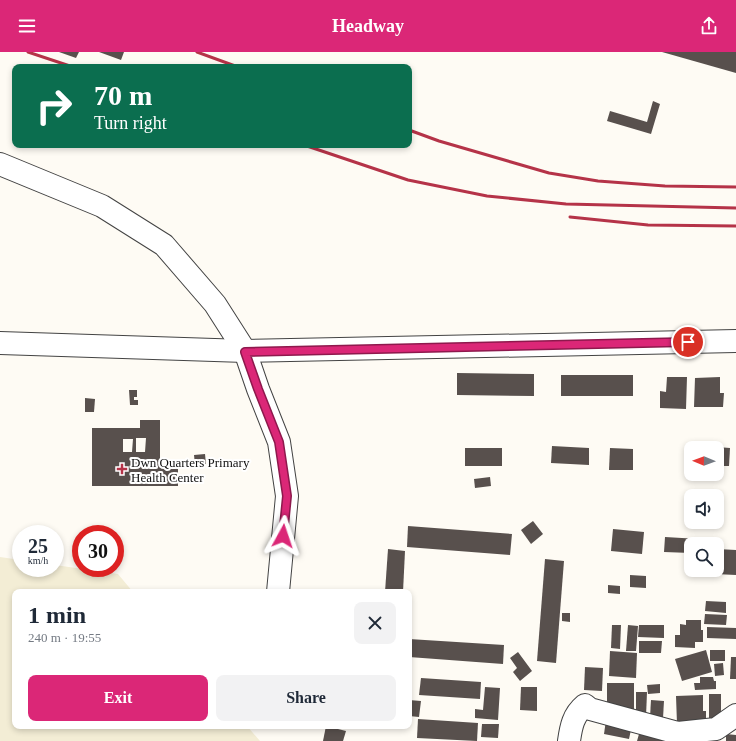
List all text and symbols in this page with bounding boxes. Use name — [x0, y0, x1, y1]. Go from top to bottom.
icon: menu — [16, 15, 38, 37]
icon: share — [698, 15, 720, 37]
text: Headway — [332, 16, 404, 36]
icon: right — [28, 80, 80, 132]
text: 70 m — [94, 80, 152, 111]
text: Turn right — [94, 113, 167, 133]
pin — [671, 325, 705, 359]
icon: arrive — [677, 331, 699, 353]
north arrow — [684, 441, 724, 481]
map controls — [684, 441, 724, 577]
place label: Dwn Quarters Primary Health Center — [131, 455, 250, 485]
marker: Dwn Quarters Primary Health Center — [116, 463, 128, 475]
button: sound — [684, 489, 724, 529]
position arrow — [262, 515, 304, 557]
speed limit sign: 30 — [72, 525, 124, 577]
text: 25 — [28, 535, 48, 557]
button: search — [684, 537, 724, 577]
text: km/h — [28, 555, 48, 566]
text: 1 min — [28, 602, 86, 628]
button: close — [354, 602, 396, 644]
text: 240 m · 19:55 — [28, 630, 101, 645]
button: Exit — [28, 675, 208, 721]
button: Share — [216, 675, 396, 721]

